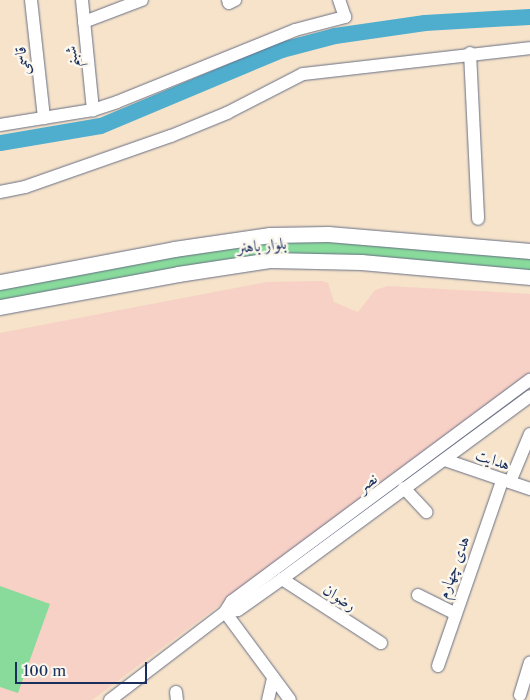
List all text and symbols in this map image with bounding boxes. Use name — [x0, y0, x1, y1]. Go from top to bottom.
street label: شبنم — [60, 45, 82, 69]
street label: قاسمی — [10, 46, 32, 76]
street label: بلوار باهنر — [237, 233, 287, 257]
street label: هدایت — [473, 444, 513, 474]
street label: نصر — [353, 468, 381, 496]
street label: هدی چهارم — [433, 533, 473, 601]
street label: رضوان — [320, 579, 360, 615]
scale bar — [18, 652, 150, 684]
text: 100 m — [23, 661, 66, 680]

